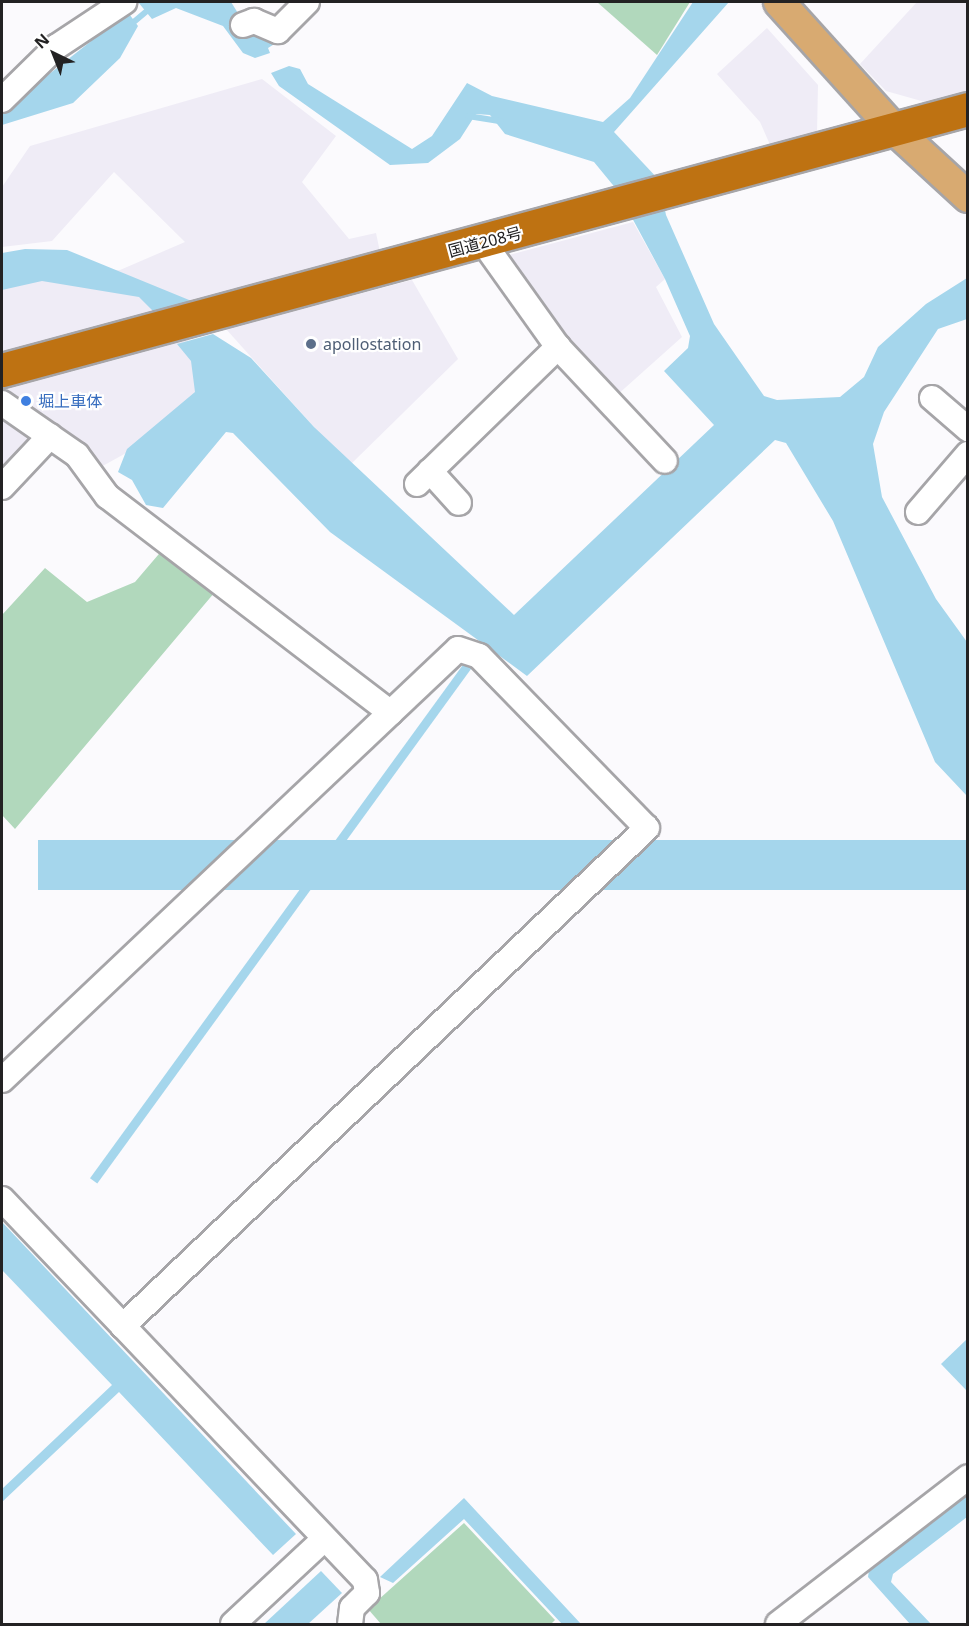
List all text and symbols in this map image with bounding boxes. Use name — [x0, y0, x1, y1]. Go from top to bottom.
north arrow — [24, 24, 84, 84]
text: N — [29, 28, 54, 53]
street label: 国道208号 — [446, 223, 524, 261]
place label: apollostation — [323, 334, 421, 354]
marker: apollostation — [304, 337, 318, 351]
place label: 堀上車体 — [38, 391, 102, 411]
marker: 堀上車体 — [19, 394, 33, 408]

